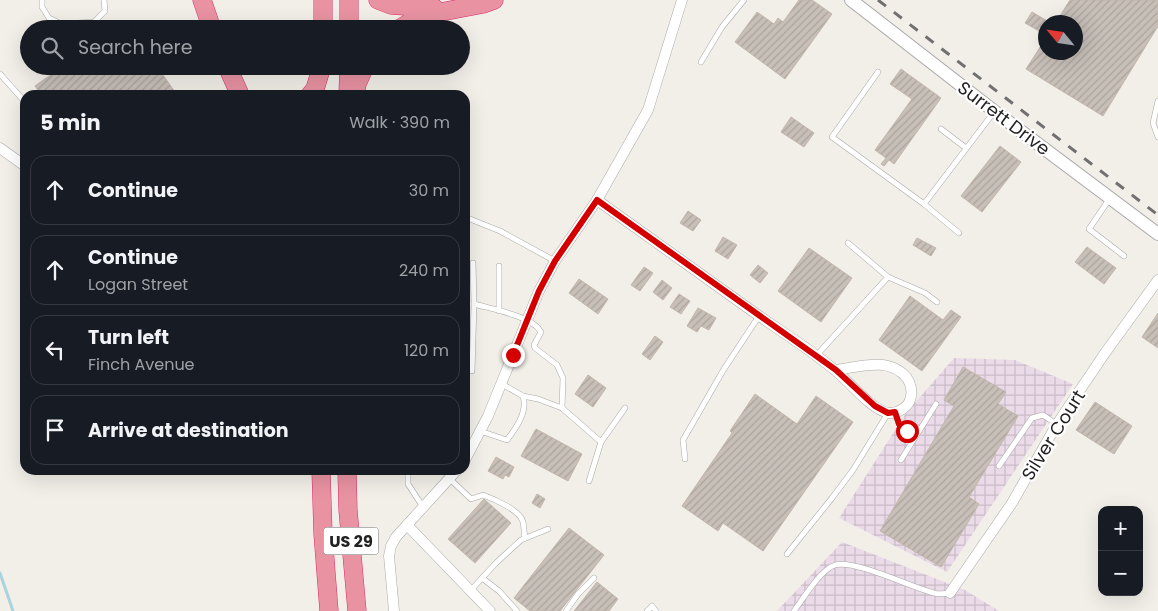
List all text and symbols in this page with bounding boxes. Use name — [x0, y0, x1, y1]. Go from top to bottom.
north arrow — [1038, 15, 1083, 60]
search box — [20, 20, 470, 75]
icon: search — [38, 34, 66, 62]
text: Search here — [78, 34, 192, 61]
street label: Surrett Drive — [953, 75, 1055, 161]
text: 5 min — [40, 108, 101, 137]
text: Walk · 390 m — [349, 111, 450, 134]
icon: ahead — [41, 176, 69, 204]
text: Continue — [88, 177, 178, 204]
text: 30 m — [409, 179, 449, 202]
text: Continue — [88, 244, 178, 271]
icon: ahead — [41, 256, 69, 284]
text: 240 m — [399, 259, 449, 282]
text: Logan Street — [88, 273, 188, 296]
text: Turn left — [88, 324, 169, 351]
icon: left — [41, 336, 69, 364]
text: 120 m — [404, 339, 449, 362]
route end — [502, 344, 525, 367]
text: Finch Avenue — [88, 353, 195, 376]
street label: Silver Court — [1015, 385, 1091, 485]
icon: arrive — [41, 416, 69, 444]
text: Arrive at destination — [88, 417, 289, 444]
route start — [896, 420, 919, 443]
map controls — [1098, 506, 1143, 596]
button: + — [1098, 506, 1143, 551]
road number: US 29 — [324, 528, 378, 554]
button: − — [1098, 551, 1143, 596]

